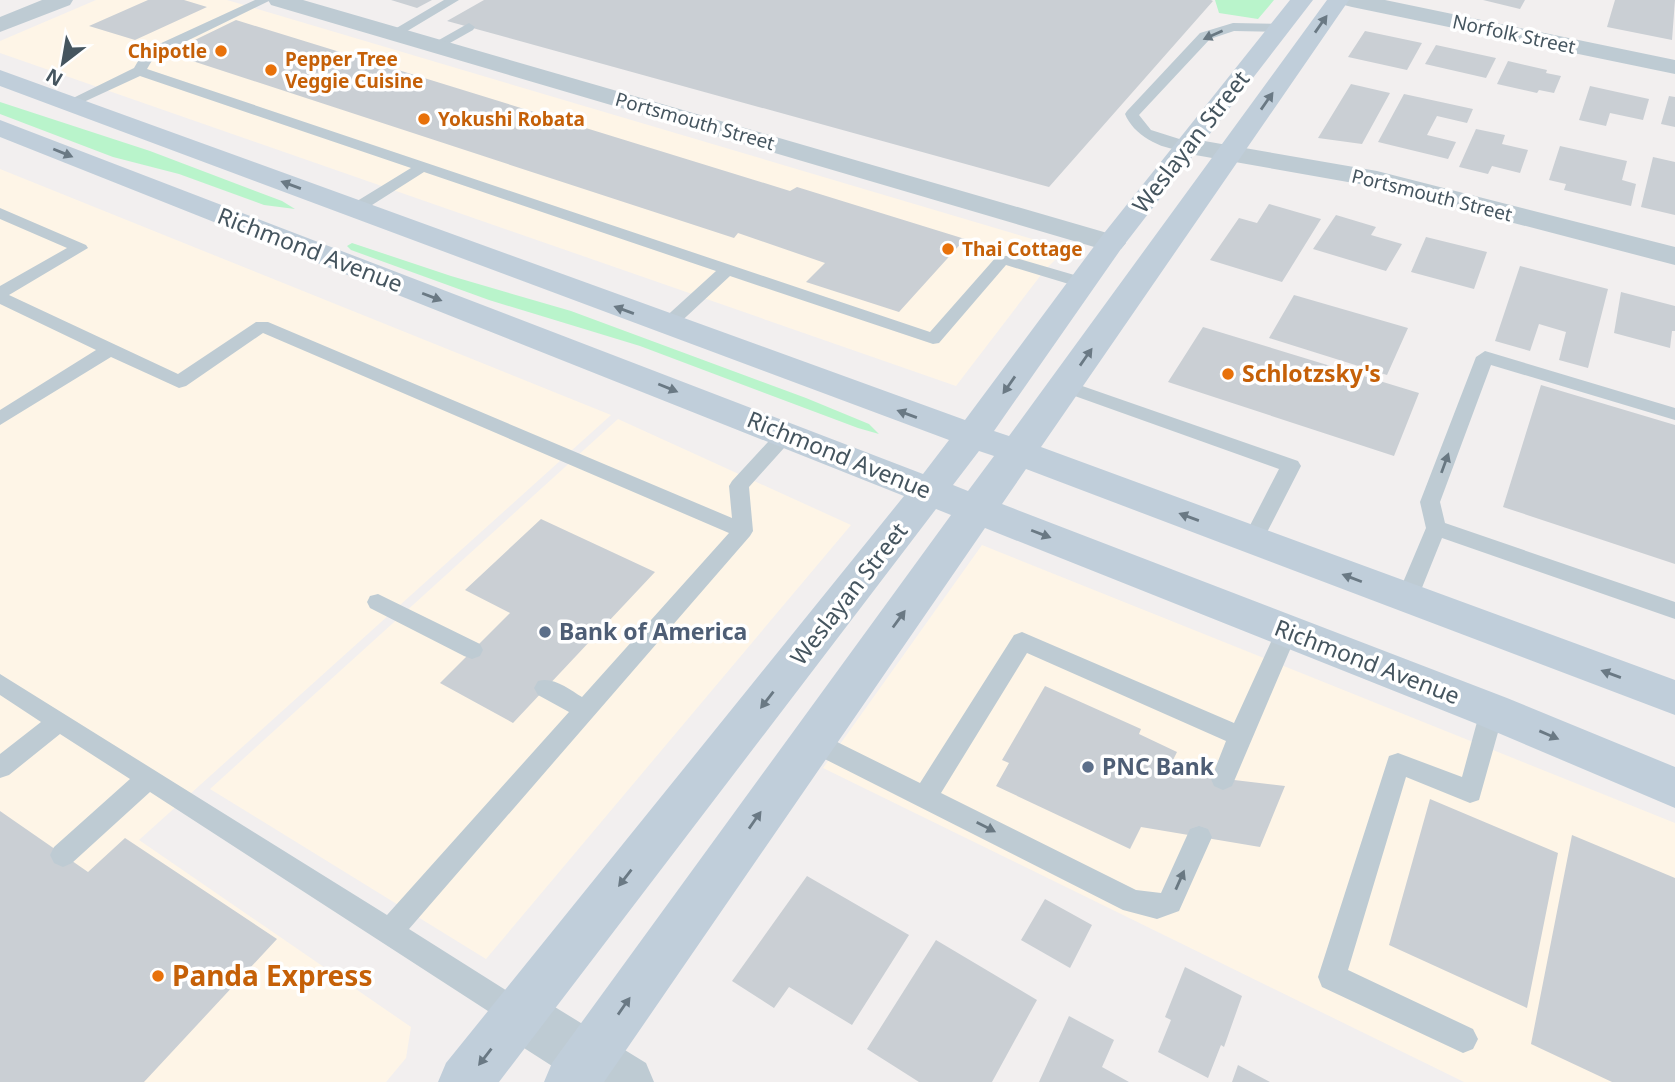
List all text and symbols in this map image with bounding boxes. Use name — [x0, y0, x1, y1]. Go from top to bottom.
street label: Norfolk Street — [1450, 8, 1578, 60]
one-way arrow — [1314, 15, 1328, 33]
north arrow — [28, 28, 98, 98]
one-way arrow — [1203, 29, 1223, 41]
place label: Chipotle — [128, 38, 207, 64]
marker: Chipotle — [213, 43, 229, 59]
place label: Pepper Tree Veggie Cuisine — [285, 46, 423, 94]
text: N — [41, 62, 68, 93]
marker: Pepper Tree Veggie Cuisine — [263, 62, 279, 78]
street label: Weslayan Street — [1124, 63, 1256, 219]
street label: Portsmouth Street — [612, 86, 778, 156]
one-way arrow — [1260, 92, 1274, 110]
place label: Yokushi Robata — [438, 106, 585, 132]
marker: Yokushi Robata — [416, 111, 432, 127]
one-way arrow — [53, 147, 74, 158]
street label: Portsmouth Street — [1349, 163, 1515, 228]
one-way arrow — [280, 180, 301, 191]
street label: Richmond Avenue — [213, 199, 408, 299]
place label: Thai Cottage — [962, 236, 1083, 262]
marker: Thai Cottage — [940, 241, 956, 257]
one-way arrow — [422, 291, 443, 302]
one-way arrow — [614, 304, 635, 315]
one-way arrow — [1079, 348, 1093, 366]
place label: Schlotzsky's — [1242, 357, 1381, 389]
marker: Schlotzsky's — [1220, 366, 1236, 382]
one-way arrow — [1002, 376, 1016, 394]
one-way arrow — [658, 382, 679, 393]
street label: Richmond Avenue — [743, 403, 936, 506]
one-way arrow — [896, 408, 917, 419]
one-way arrow — [1440, 452, 1451, 473]
one-way arrow — [1179, 511, 1200, 522]
street label: Weslayan Street — [782, 515, 914, 671]
one-way arrow — [1031, 529, 1052, 540]
one-way arrow — [1341, 572, 1362, 583]
one-way arrow — [892, 610, 906, 628]
street label: Richmond Avenue — [1270, 611, 1465, 711]
place label: Bank of America — [559, 615, 747, 647]
marker: Bank of America — [537, 624, 553, 640]
one-way arrow — [1601, 668, 1622, 679]
one-way arrow — [759, 690, 774, 708]
one-way arrow — [1539, 729, 1559, 741]
place label: PNC Bank — [1102, 750, 1215, 782]
marker: PNC Bank — [1080, 759, 1096, 775]
one-way arrow — [748, 811, 762, 829]
one-way arrow — [976, 822, 996, 833]
one-way arrow — [619, 869, 633, 887]
one-way arrow — [1174, 870, 1186, 890]
place label: Panda Express — [172, 956, 372, 994]
marker: Panda Express — [150, 968, 166, 984]
one-way arrow — [617, 997, 631, 1015]
one-way arrow — [477, 1047, 492, 1065]

